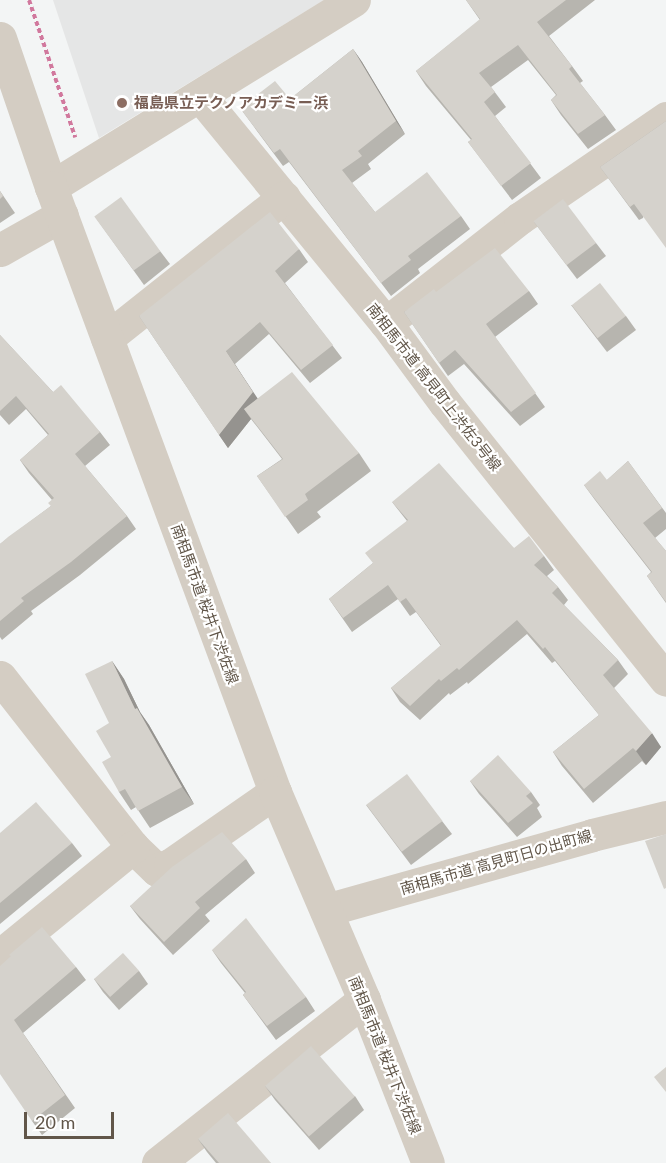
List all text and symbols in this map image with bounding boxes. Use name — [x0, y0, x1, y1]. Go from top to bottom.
place label: 福島県立テクノアカデミー浜 — [134, 94, 329, 112]
marker: 福島県立テクノアカデミー浜 — [115, 96, 129, 110]
street label: 南相馬市道 高見町上渋佐3号線 — [363, 300, 505, 474]
street label: 南相馬市道 桜井下渋佐線 — [168, 522, 242, 686]
street label: 南相馬市道 高見町日の出町線 — [398, 826, 594, 898]
street label: 南相馬市道 桜井下渋佐線 — [345, 973, 425, 1137]
scale bar — [27, 1100, 117, 1138]
text: 20 m — [35, 1111, 75, 1133]

